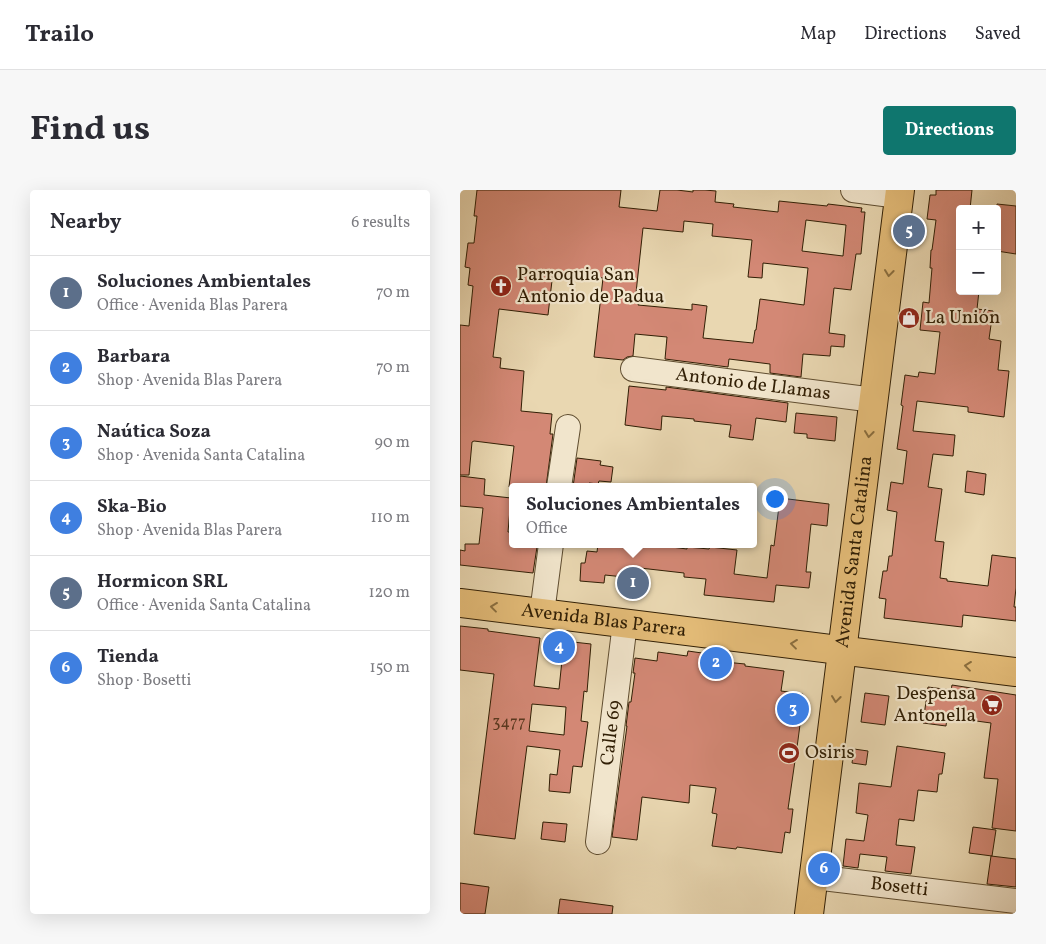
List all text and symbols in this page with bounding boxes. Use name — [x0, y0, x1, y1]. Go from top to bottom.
text: Trailo — [25, 18, 94, 52]
text: Map — [800, 22, 836, 47]
text: Directions — [864, 22, 947, 47]
text: Saved — [975, 22, 1021, 47]
text: Find us — [30, 106, 150, 154]
button: Directions — [883, 106, 1016, 155]
map controls — [956, 205, 1001, 295]
button: + — [956, 205, 1001, 250]
text: Nearby — [50, 208, 121, 237]
text: 6 results — [351, 212, 410, 234]
pin: 5 — [893, 212, 925, 250]
button: − — [956, 250, 1001, 295]
place label: Parroquia San Antonio de Padua — [517, 262, 664, 310]
text: Soluciones Ambientales — [97, 269, 311, 295]
one-way arrow — [884, 269, 895, 277]
church icon: Parroquia San Antonio de Padua — [489, 274, 513, 298]
text: 1 — [63, 282, 69, 304]
text: 70 m — [376, 282, 410, 304]
text: Office · Avenida Blas Parera — [97, 295, 288, 317]
place label: La Unión — [925, 305, 1000, 331]
shop icon: La Unión — [897, 306, 921, 330]
text: Barbara — [97, 344, 170, 370]
text: 2 — [62, 357, 70, 379]
text: 70 m — [376, 357, 410, 379]
street label: Antonio de Llamas — [674, 362, 832, 407]
text: Shop · Avenida Blas Parera — [97, 370, 282, 392]
text: Naútica Soza — [97, 419, 211, 445]
one-way arrow — [864, 431, 875, 439]
text: 3 — [62, 432, 70, 454]
text: 90 m — [374, 432, 410, 454]
text: Shop · Avenida Santa Catalina — [97, 445, 305, 467]
street label: Avenida Santa Catalina — [830, 454, 879, 649]
popup — [509, 483, 757, 548]
your location — [762, 486, 788, 512]
text: Soluciones Ambientales — [526, 492, 740, 518]
text: Ska-Bio — [97, 494, 167, 520]
text: 4 — [61, 507, 71, 529]
text: 110 m — [371, 507, 410, 529]
text: Office — [526, 518, 568, 540]
text: Shop · Avenida Blas Parera — [97, 520, 282, 542]
pin: 1 — [617, 564, 649, 602]
text: Hormicon SRL — [97, 569, 228, 595]
text: 5 — [62, 582, 70, 604]
text: 120 m — [368, 582, 410, 604]
text: Office · Avenida Santa Catalina — [97, 595, 311, 617]
street label: Avenida Blas Parera — [520, 598, 688, 644]
one-way arrow — [490, 602, 498, 613]
pin: 4 — [543, 628, 575, 666]
one-way arrow — [790, 639, 798, 650]
text: Tienda — [97, 644, 159, 670]
pin: 2 — [700, 644, 732, 682]
text: 6 — [62, 657, 70, 679]
text: 150 m — [369, 657, 410, 679]
one-way arrow — [963, 661, 971, 672]
text: Shop · Bosetti — [97, 670, 191, 692]
place label: Despensa Antonella — [894, 681, 976, 729]
pin: 3 — [777, 690, 809, 728]
supermarket icon: Despensa Antonella — [980, 693, 1004, 717]
one-way arrow — [831, 695, 842, 703]
street label: Calle 69 — [595, 699, 628, 767]
house number: 3477 — [492, 712, 526, 734]
place label: Osiris — [805, 740, 855, 766]
sports icon: Osiris — [777, 741, 801, 765]
pin: 6 — [808, 850, 840, 888]
street label: Bosetti — [869, 871, 930, 904]

